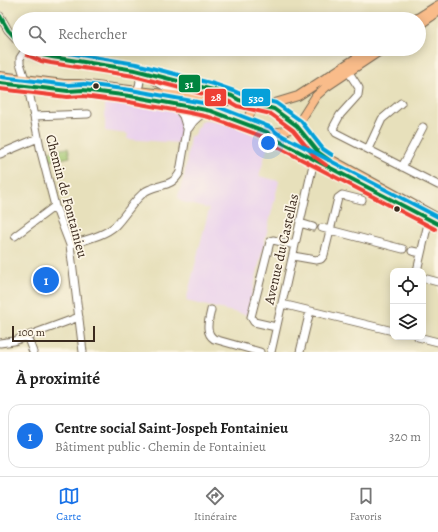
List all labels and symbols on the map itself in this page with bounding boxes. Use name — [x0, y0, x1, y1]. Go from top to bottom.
line badge: 31 — [178, 74, 201, 93]
text: 31 — [185, 77, 193, 92]
unlabelled marker — [91, 81, 101, 91]
line badge: 28 — [204, 88, 227, 107]
line badge: 530 — [241, 88, 271, 107]
text: 28 — [211, 90, 221, 105]
text: 530 — [249, 91, 264, 106]
street label: Chemin de Fontainieu — [41, 132, 92, 260]
your location — [258, 133, 278, 153]
street label: Avenue du Castellas — [259, 192, 303, 307]
unlabelled marker — [392, 204, 402, 214]
pin: 1 — [33, 265, 59, 295]
scale bar — [12, 324, 95, 343]

